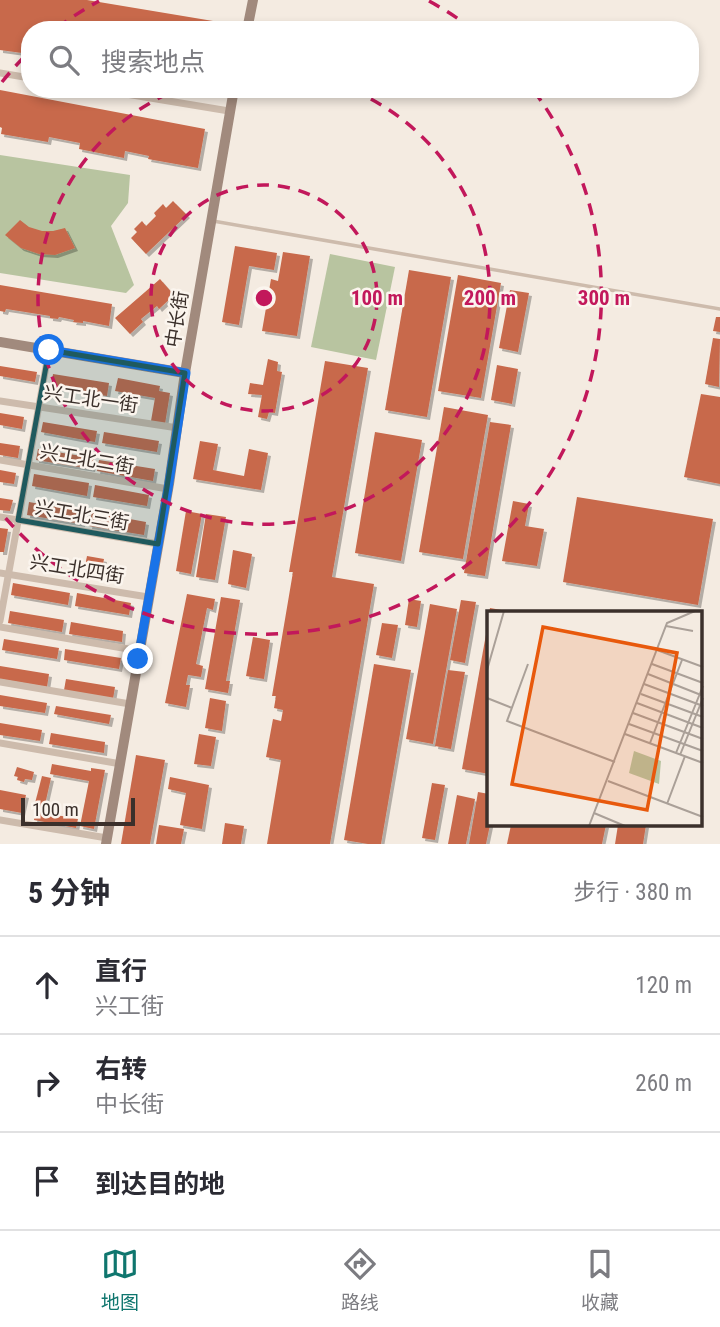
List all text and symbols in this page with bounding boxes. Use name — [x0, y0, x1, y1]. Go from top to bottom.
search box — [21, 21, 699, 98]
icon: search — [45, 41, 83, 79]
text: 搜索地点 — [101, 47, 205, 77]
centre of rings — [252, 286, 276, 310]
text: 100 m — [351, 286, 403, 310]
text: 200 m — [464, 286, 516, 310]
text: 300 m — [578, 286, 630, 310]
street label: 中长街 — [161, 289, 193, 349]
route start — [33, 334, 64, 365]
street label: 兴工北一街 — [42, 381, 140, 417]
street label: 兴工北二街 — [38, 439, 136, 479]
street label: 兴工北三街 — [33, 495, 131, 535]
street label: 兴工北四街 — [28, 550, 126, 588]
inset map — [487, 611, 702, 827]
route end — [122, 643, 153, 674]
scale bar — [21, 795, 135, 827]
text: 100 m — [32, 798, 79, 821]
text: 5 分钟 — [28, 875, 110, 910]
text: 步行 · 380 m — [573, 879, 692, 906]
text: 直行 — [95, 956, 147, 986]
icon: ahead — [28, 966, 66, 1004]
text: 120 m — [635, 972, 692, 999]
text: 兴工街 — [95, 993, 164, 1020]
text: 右转 — [95, 1054, 147, 1084]
icon: right — [28, 1064, 66, 1102]
text: 260 m — [635, 1070, 692, 1097]
text: 中长街 — [95, 1091, 164, 1118]
icon: arrive — [28, 1162, 66, 1200]
text: 到达目的地 — [95, 1169, 225, 1199]
tab: 地图 — [101, 1245, 139, 1314]
tab: 路线 — [341, 1245, 379, 1314]
tab: 收藏 — [581, 1245, 619, 1314]

